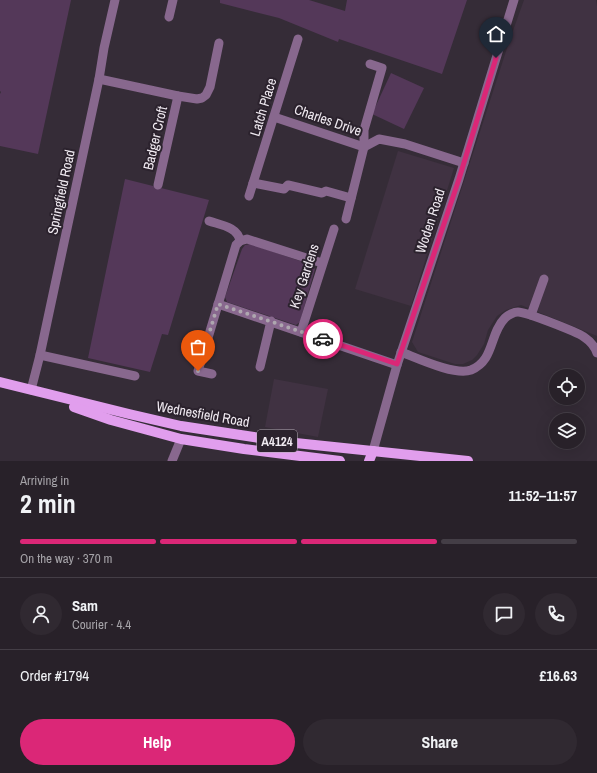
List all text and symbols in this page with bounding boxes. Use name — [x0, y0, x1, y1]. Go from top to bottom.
pin — [479, 17, 513, 58]
icon: home — [485, 23, 507, 45]
street label: Latch Place — [246, 76, 280, 138]
street label: Charles Drive — [292, 100, 364, 140]
street label: Badger Croft — [139, 104, 171, 172]
street label: Springfield Road — [43, 148, 79, 236]
street label: Woden Road — [411, 186, 449, 256]
street label: Key Gardens — [285, 241, 323, 311]
courier — [303, 319, 343, 359]
icon: car — [312, 328, 334, 350]
pin — [181, 330, 215, 371]
icon: bag — [187, 336, 209, 358]
map controls — [549, 369, 585, 449]
button: locate — [549, 369, 585, 405]
street label: Wednesfield Road — [155, 397, 251, 431]
button: layers — [549, 413, 585, 449]
road number: A4124 — [257, 430, 297, 452]
text: Arriving in — [20, 472, 69, 489]
text: 11:52–11:57 — [509, 485, 577, 506]
text: 2 min — [20, 486, 76, 521]
text: On the way · 370 m — [20, 550, 112, 567]
button: person — [20, 593, 62, 635]
button: chat — [483, 593, 525, 635]
button: phone — [535, 593, 577, 635]
text: Sam — [72, 595, 98, 616]
text: Courier · 4.4 — [72, 616, 131, 633]
text: Order #1794 — [20, 665, 89, 686]
text: £16.63 — [539, 665, 577, 686]
button: Help — [20, 719, 295, 765]
button: Share — [303, 719, 577, 765]

